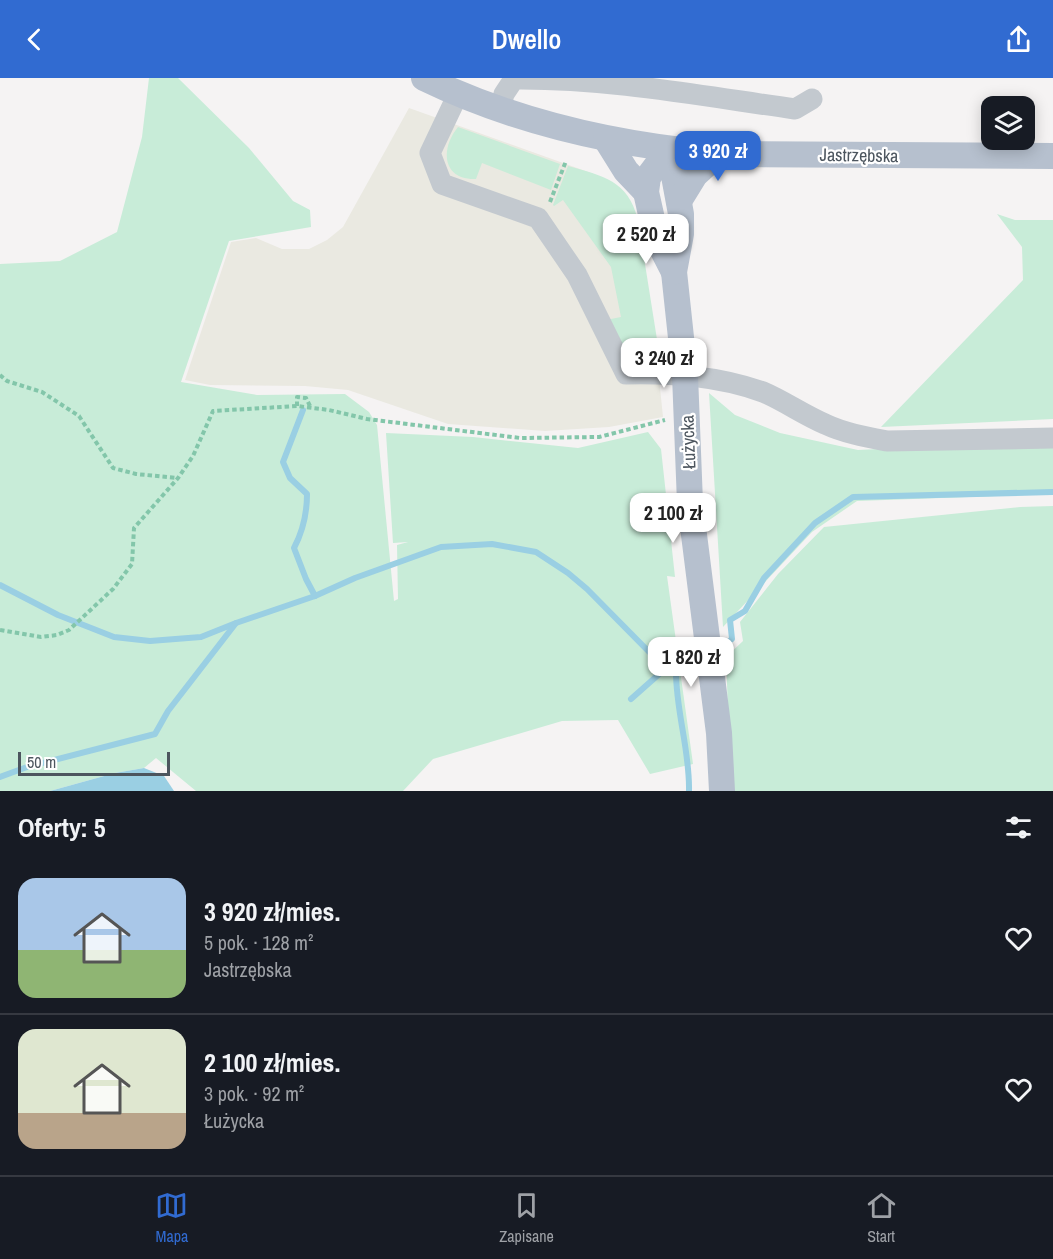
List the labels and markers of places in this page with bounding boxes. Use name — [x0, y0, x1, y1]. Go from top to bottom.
pin: 3 920 zł — [656, 131, 780, 182]
pin: 2 520 zł — [584, 214, 708, 265]
pin: 3 240 zł — [602, 338, 726, 389]
pin: 2 100 zł — [611, 493, 735, 544]
pin: 1 820 zł — [629, 637, 753, 688]

